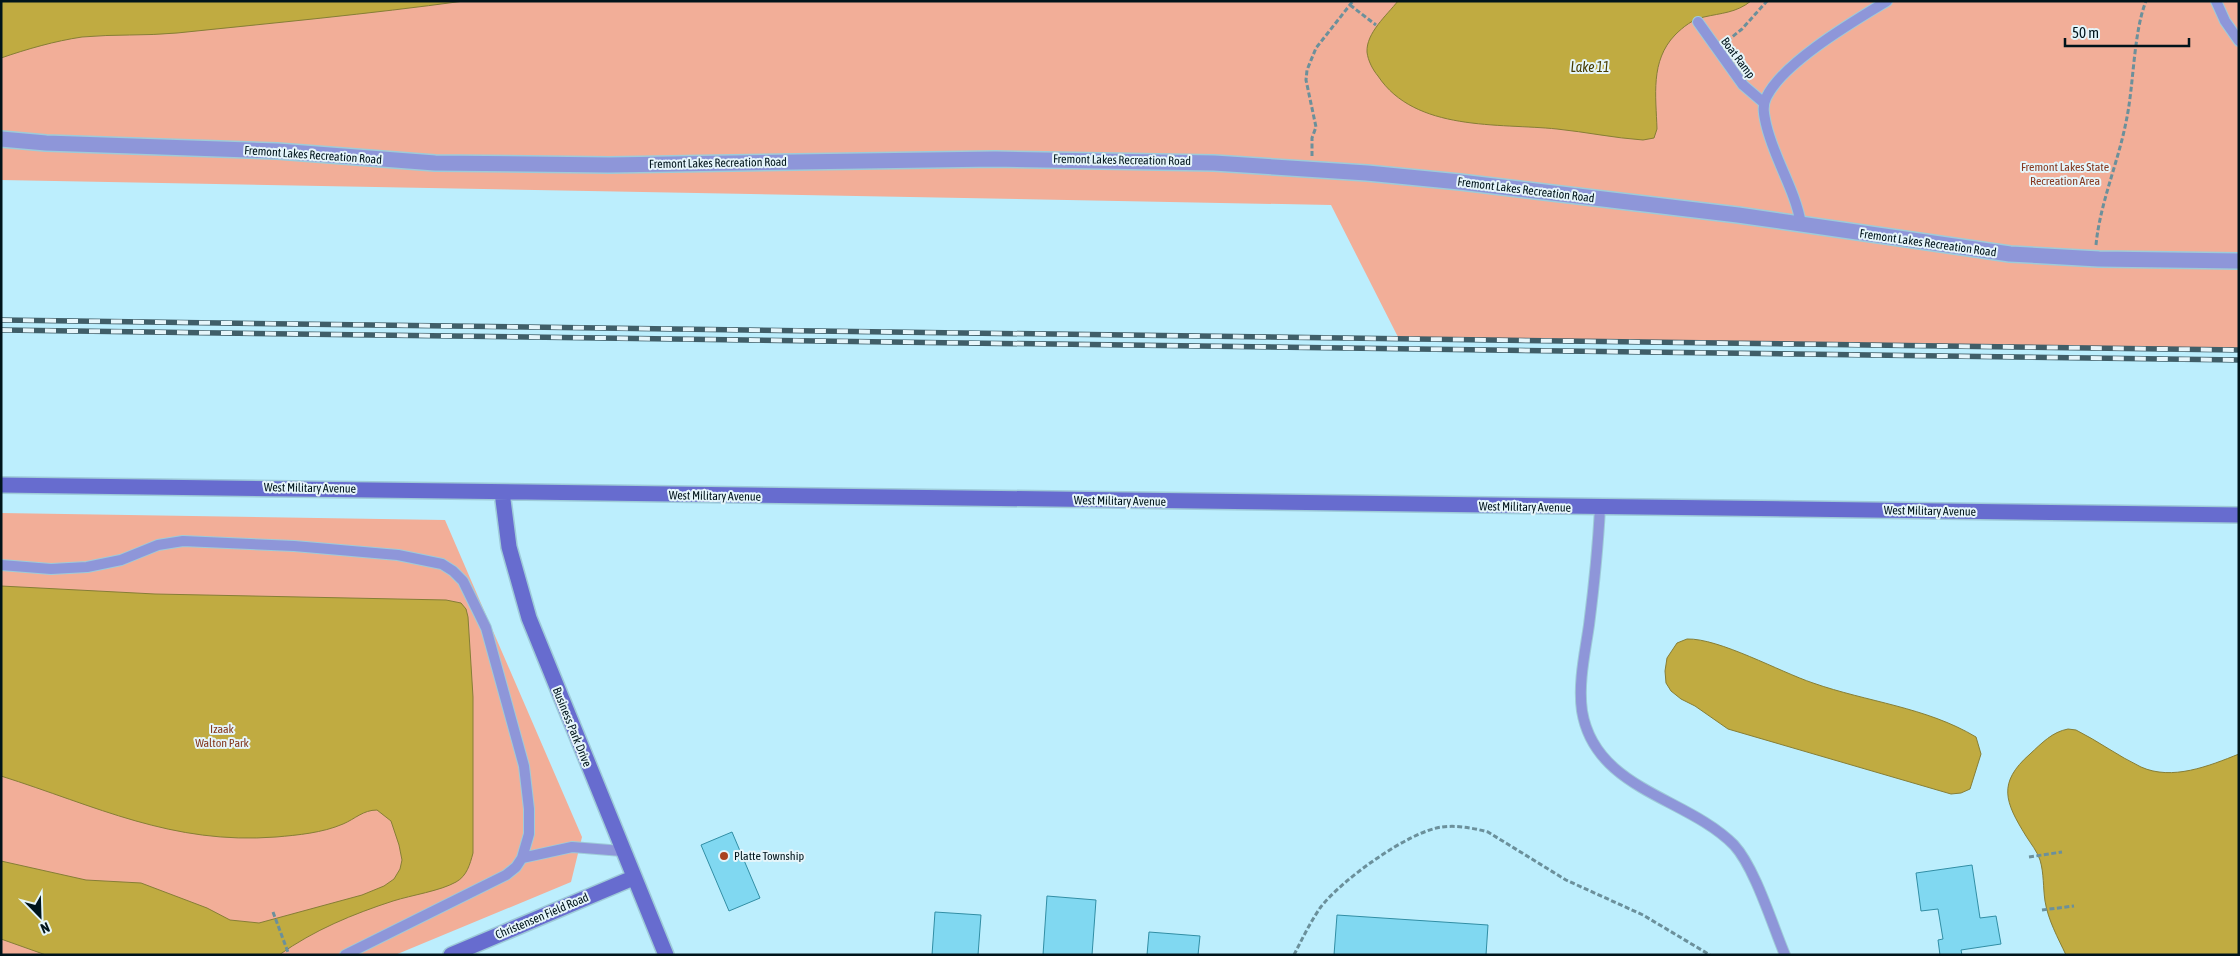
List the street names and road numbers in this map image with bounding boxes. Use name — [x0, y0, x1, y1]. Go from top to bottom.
street label: Boat Ramp — [1718, 35, 1758, 82]
street label: Fremont Lakes Recreation Road — [244, 143, 382, 167]
street label: Fremont Lakes Recreation Road — [1053, 152, 1191, 168]
street label: Fremont Lakes Recreation Road — [649, 155, 787, 171]
street label: Fremont Lakes Recreation Road — [1457, 175, 1595, 205]
street label: Fremont Lakes Recreation Road — [1859, 226, 1997, 260]
street label: West Military Avenue — [264, 480, 356, 496]
street label: West Military Avenue — [669, 488, 761, 504]
street label: West Military Avenue — [1074, 493, 1166, 509]
street label: West Military Avenue — [1479, 499, 1571, 515]
street label: West Military Avenue — [1884, 503, 1976, 519]
street label: Business Park Drive — [550, 685, 594, 769]
street label: Christensen Field Road — [493, 890, 591, 942]

